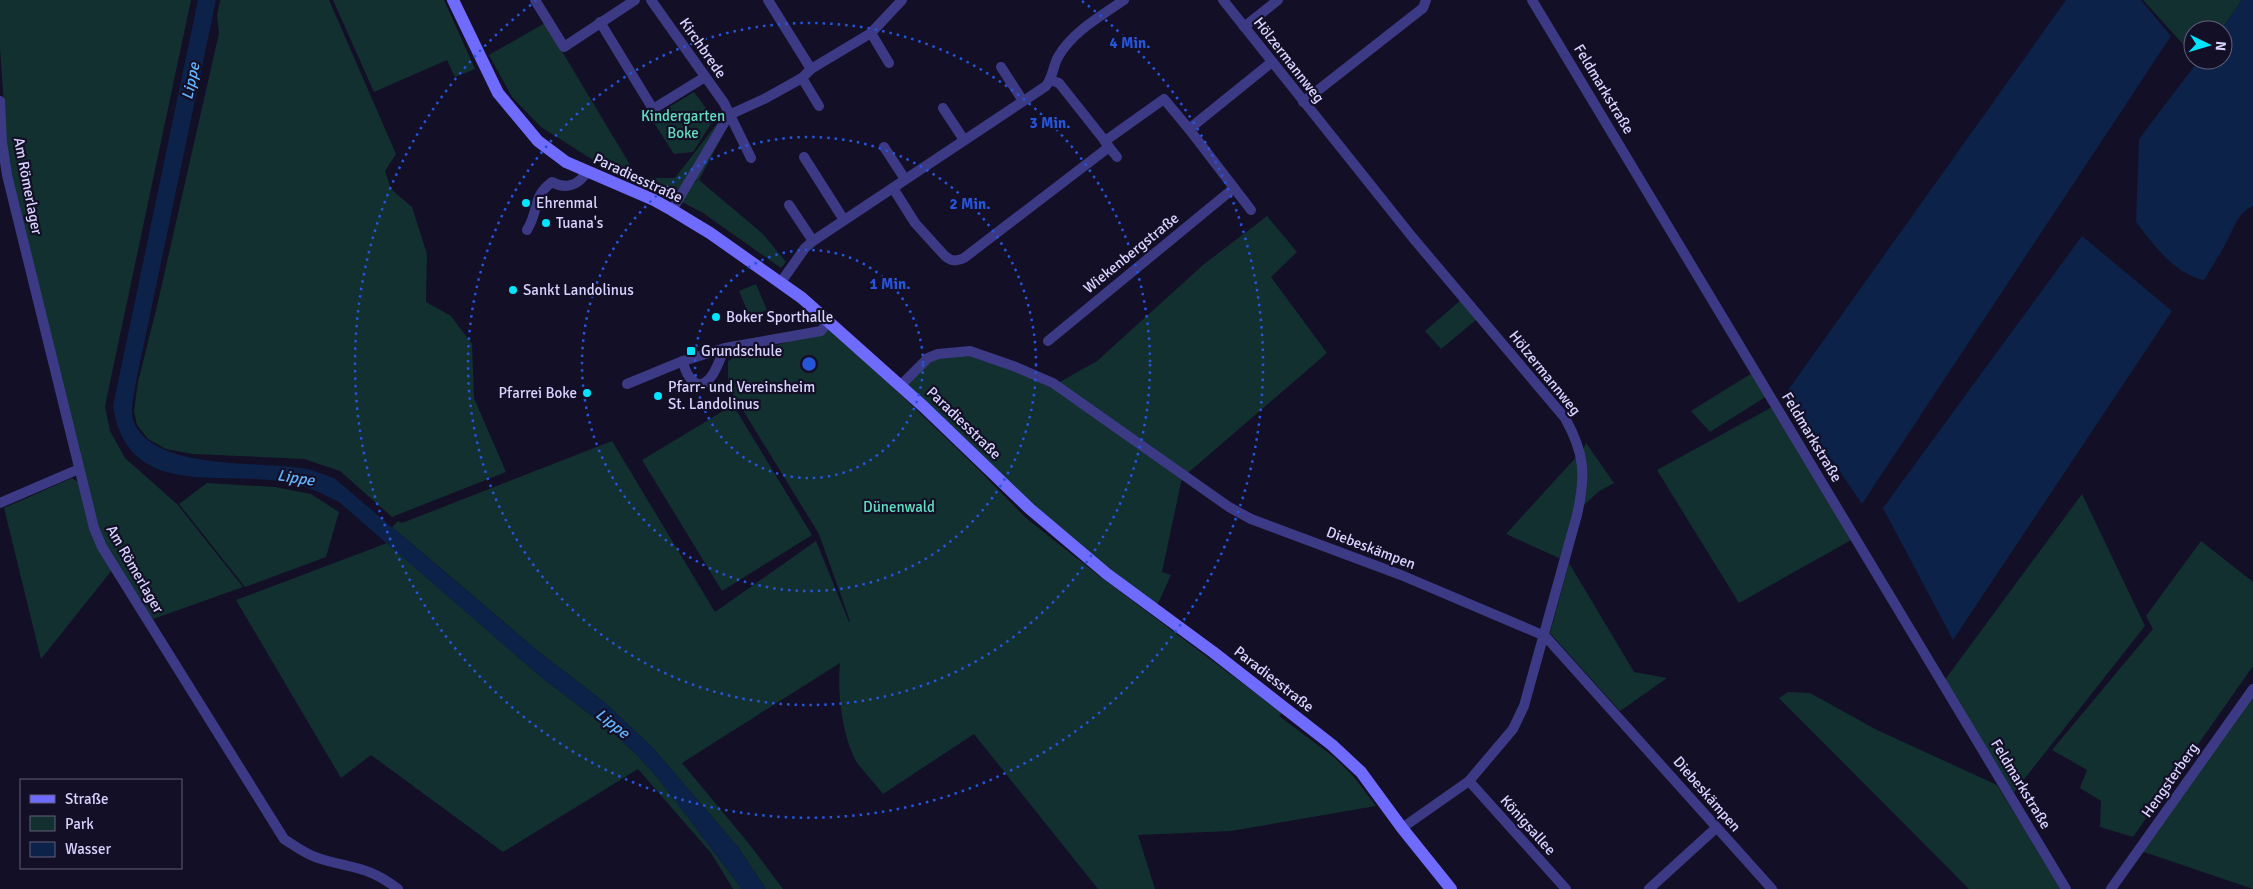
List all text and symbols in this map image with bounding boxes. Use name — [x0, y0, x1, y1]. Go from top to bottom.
street label: Kirchbrede — [676, 14, 730, 82]
street label: Hölzermannweg — [1250, 14, 1328, 107]
north arrow — [2183, 20, 2233, 70]
text: 4 Min. — [1110, 34, 1150, 52]
text: N — [2212, 40, 2229, 52]
street label: Feldmarkstraße — [1570, 41, 1638, 137]
water label: Lippe — [177, 60, 205, 102]
park label: Kindergarten Boke — [641, 107, 725, 142]
text: 3 Min. — [1030, 114, 1070, 132]
street label: Am Römerlager — [10, 136, 46, 237]
street label: Paradiesstraße — [590, 149, 686, 207]
place label: Ehrenmal — [536, 194, 598, 212]
text: 2 Min. — [950, 195, 990, 213]
marker: Ehrenmal — [520, 197, 532, 209]
street label: Wiekenbergstraße — [1080, 209, 1182, 297]
place label: Tuana's — [556, 214, 604, 232]
marker: Tuana's — [540, 217, 552, 229]
text: 1 Min. — [870, 275, 910, 293]
place label: Sankt Landolinus — [523, 281, 634, 299]
marker: Sankt Landolinus — [507, 284, 519, 296]
place label: Boker Sporthalle — [726, 308, 833, 326]
marker: Boker Sporthalle — [710, 311, 722, 323]
street label: Hölzermannweg — [1505, 327, 1585, 419]
place label: Grundschule — [701, 342, 782, 360]
marker: Grundschule — [685, 345, 697, 357]
centre of rings — [800, 355, 818, 373]
place label: Pfarr- und Vereinsheim St. Landolinus — [668, 378, 815, 413]
street label: Paradiesstraße — [923, 383, 1005, 463]
place label: Pfarrei Boke — [498, 384, 577, 402]
marker: Pfarrei Boke — [581, 387, 593, 399]
street label: Feldmarkstraße — [1778, 389, 1846, 485]
marker: Pfarr- und Vereinsheim St. Landolinus — [652, 390, 664, 402]
water label: Lippe — [276, 465, 317, 491]
park label: Dünenwald — [863, 498, 935, 516]
street label: Am Römerlager — [102, 522, 168, 617]
street label: Diebeskämpen — [1324, 523, 1418, 573]
street label: Paradiesstraße — [1230, 642, 1318, 716]
water label: Lippe — [592, 704, 634, 744]
street label: Feldmarkstraße — [1987, 736, 2055, 832]
street label: Hengsterberg — [2138, 739, 2202, 821]
street label: Diebeskämpen — [1669, 753, 1745, 835]
legend — [20, 779, 182, 869]
text: Straße — [65, 790, 109, 808]
street label: Königsallee — [1496, 791, 1560, 859]
text: Park — [65, 815, 94, 833]
text: Wasser — [65, 840, 111, 858]

